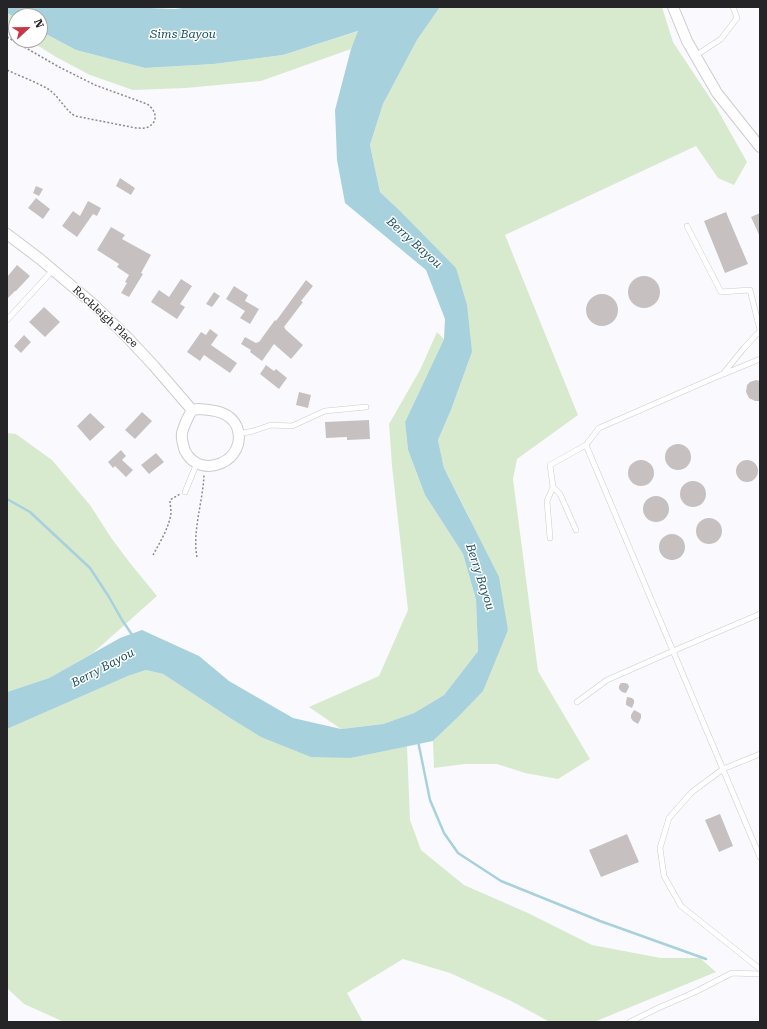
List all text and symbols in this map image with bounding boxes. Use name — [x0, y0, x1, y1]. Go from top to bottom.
north arrow — [8, 8, 48, 48]
text: N — [31, 17, 46, 30]
water label: Sims Bayou — [150, 27, 216, 41]
water label: Berry Bayou — [383, 214, 445, 272]
street label: Rockleigh Place — [70, 283, 140, 351]
water label: Berry Bayou — [462, 542, 498, 612]
water label: Berry Bayou — [69, 645, 137, 691]

